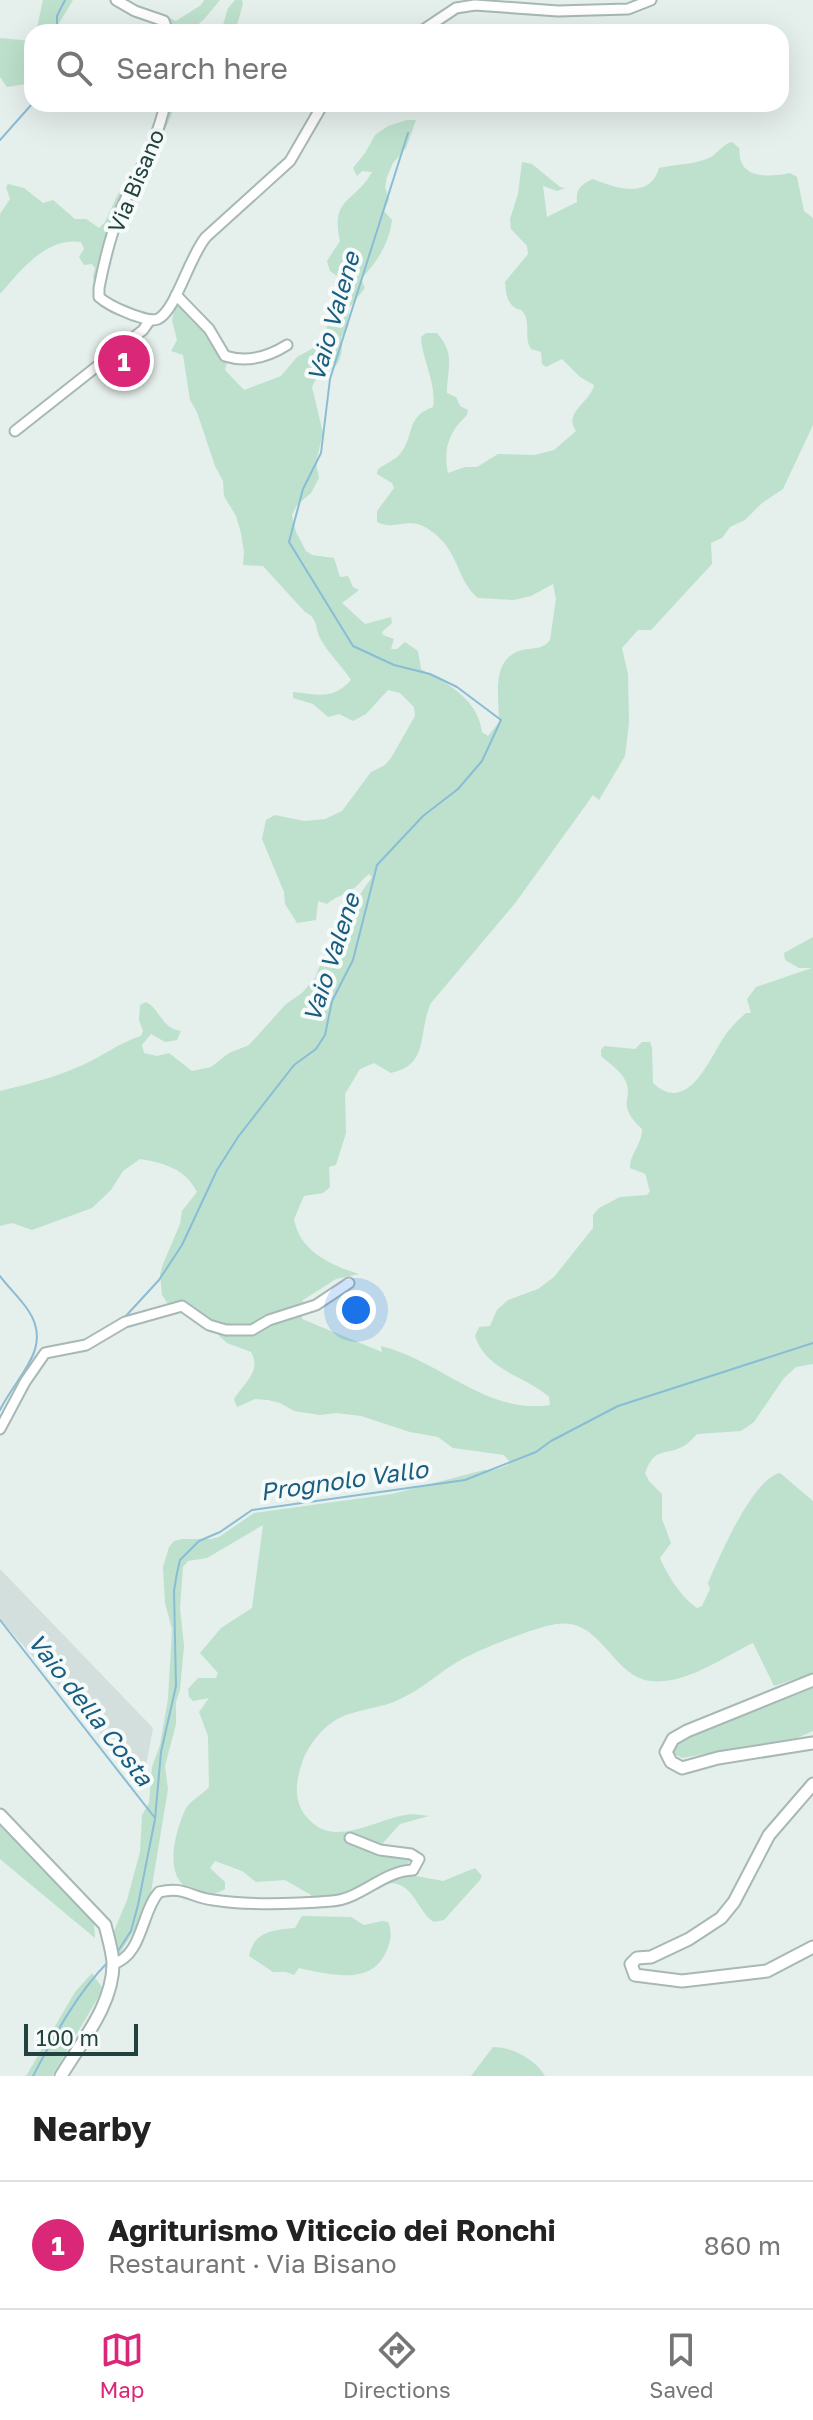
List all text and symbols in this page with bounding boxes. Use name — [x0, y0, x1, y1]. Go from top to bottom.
search box — [24, 24, 789, 112]
icon: search — [52, 46, 96, 90]
text: Search here — [116, 50, 288, 86]
street label: Via Bisano — [102, 125, 169, 237]
water label: Vaio Valene — [300, 247, 365, 385]
pin: 1 — [98, 331, 150, 391]
water label: Vaio Valene — [296, 888, 366, 1025]
your location — [336, 1290, 376, 1330]
water label: Prognolo Vallo — [258, 1453, 431, 1507]
water label: Vaio della Costa — [23, 1627, 161, 1792]
scale bar — [24, 2020, 138, 2056]
text: 100 m — [36, 2024, 99, 2051]
text: Nearby — [32, 2108, 152, 2148]
text: Agriturismo Viticcio dei Ronchi — [108, 2212, 556, 2248]
text: 1 — [51, 2230, 65, 2261]
text: 860 m — [704, 2230, 781, 2261]
text: Restaurant · Via Bisano — [108, 2248, 397, 2279]
tab: Map — [99, 2328, 144, 2403]
tab: Directions — [343, 2328, 451, 2403]
tab: Saved — [649, 2328, 714, 2403]

